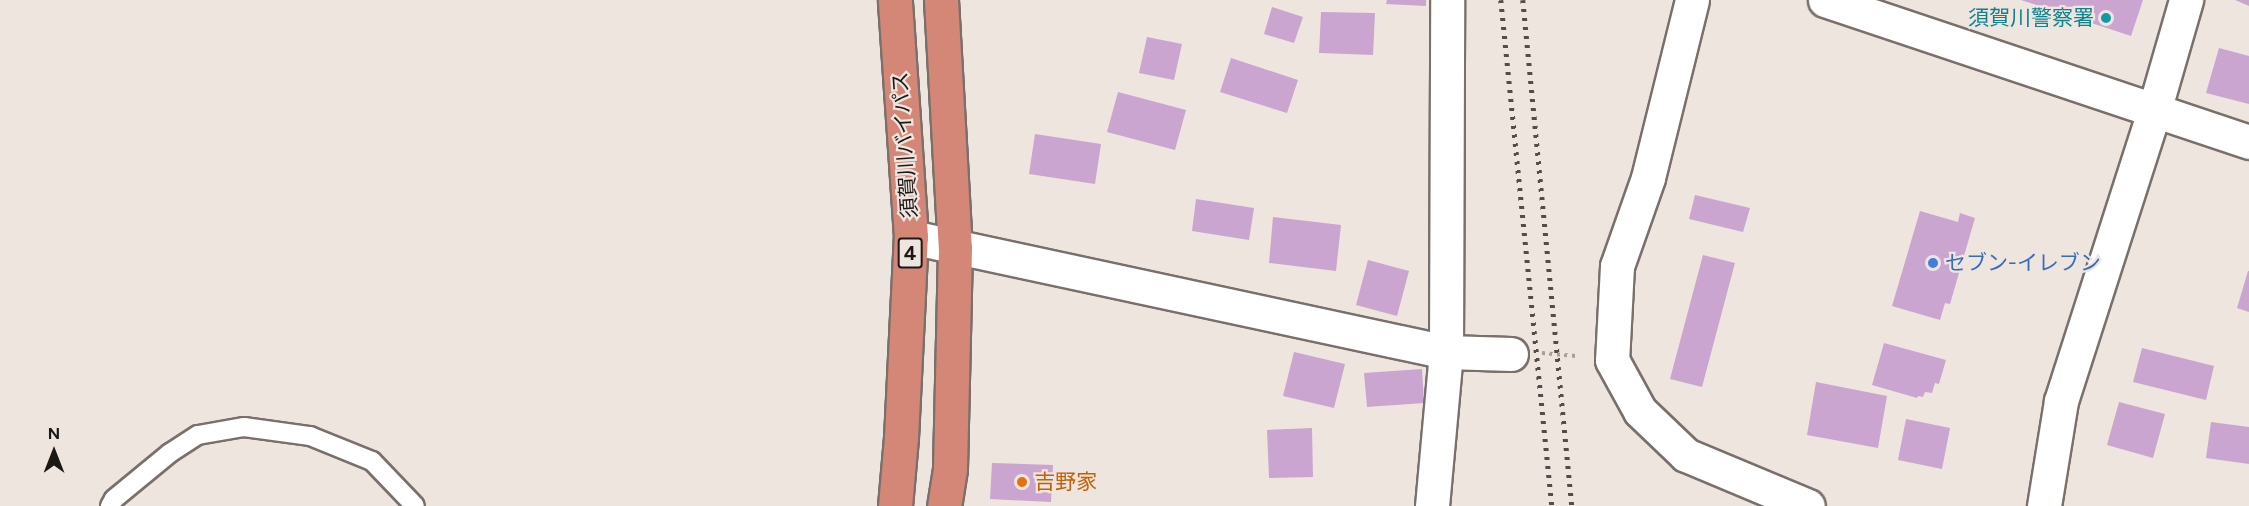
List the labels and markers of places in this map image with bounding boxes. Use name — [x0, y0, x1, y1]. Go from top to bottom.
place label: 須賀川警察署 — [1968, 5, 2094, 31]
marker: 須賀川警察署 — [2099, 11, 2113, 25]
place label: セブン-イレブン — [1945, 250, 2101, 276]
marker: セブン-イレブン — [1926, 256, 1940, 270]
place label: 吉野家 — [1034, 469, 1097, 495]
marker: 吉野家 — [1015, 475, 1029, 489]

